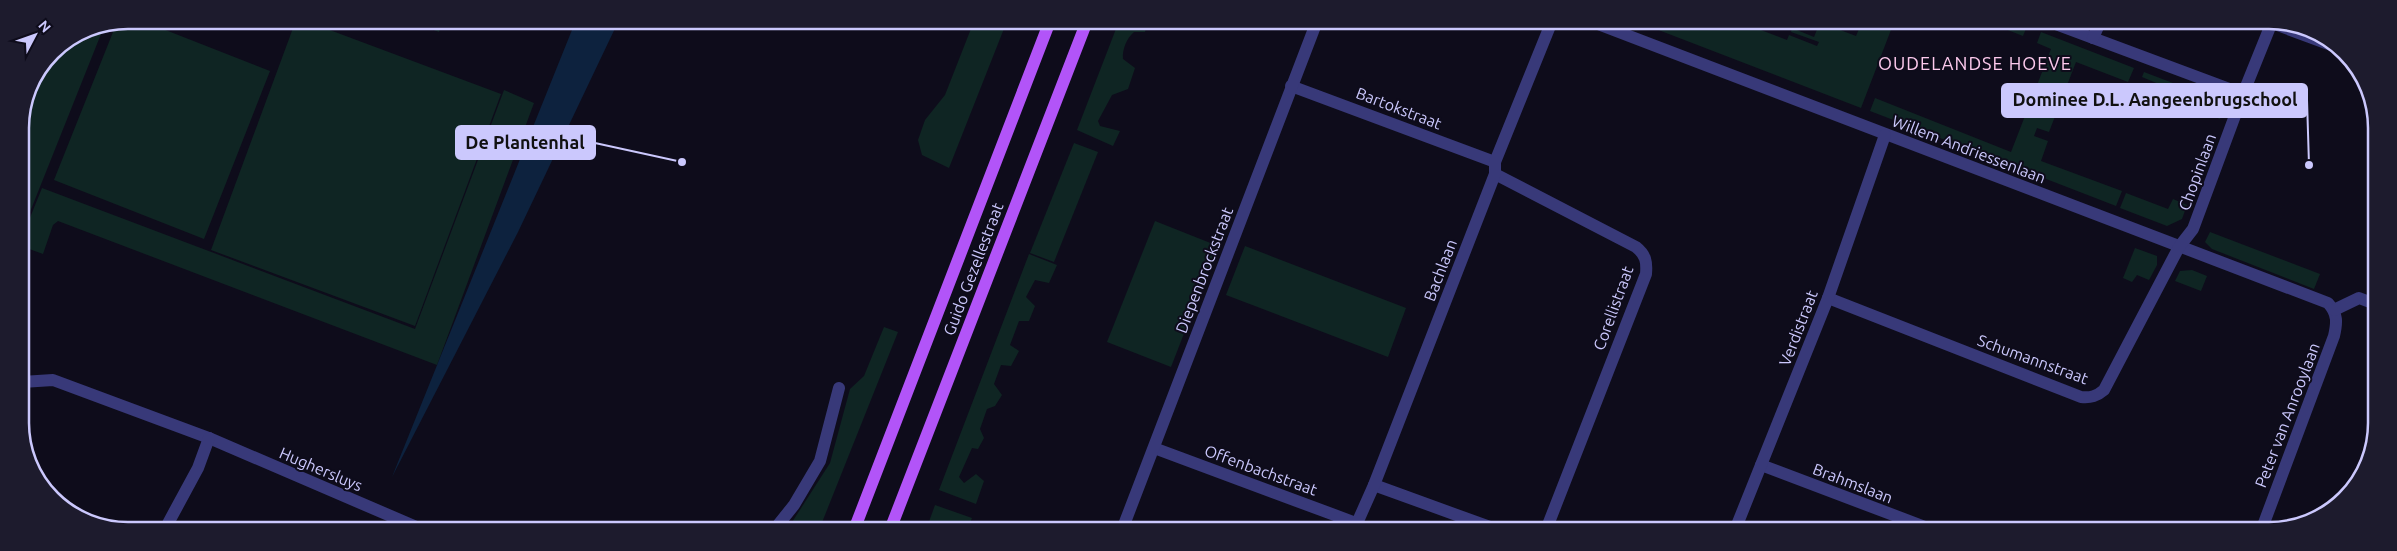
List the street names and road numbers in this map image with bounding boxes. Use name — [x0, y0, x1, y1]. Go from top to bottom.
street label: Bartokstraat — [1354, 83, 1445, 133]
street label: Willem Andriessenlaan — [1890, 111, 2048, 187]
street label: Chopinlaan — [2175, 131, 2219, 213]
street label: Guido Gezellestraat — [939, 199, 1007, 338]
street label: Diepenbrockstraat — [1172, 204, 1237, 336]
street label: Bachlaan — [1420, 237, 1460, 303]
street label: Corellistraat — [1589, 263, 1637, 353]
street label: Verdistraat — [1775, 287, 1821, 368]
street label: Schumannstraat — [1975, 331, 2091, 388]
street label: Peter van Anrooylaan — [2251, 340, 2323, 490]
street label: Offenbachstraat — [1202, 441, 1321, 499]
street label: Hughersluys — [277, 443, 365, 495]
street label: Brahmslaan — [1810, 460, 1896, 506]

